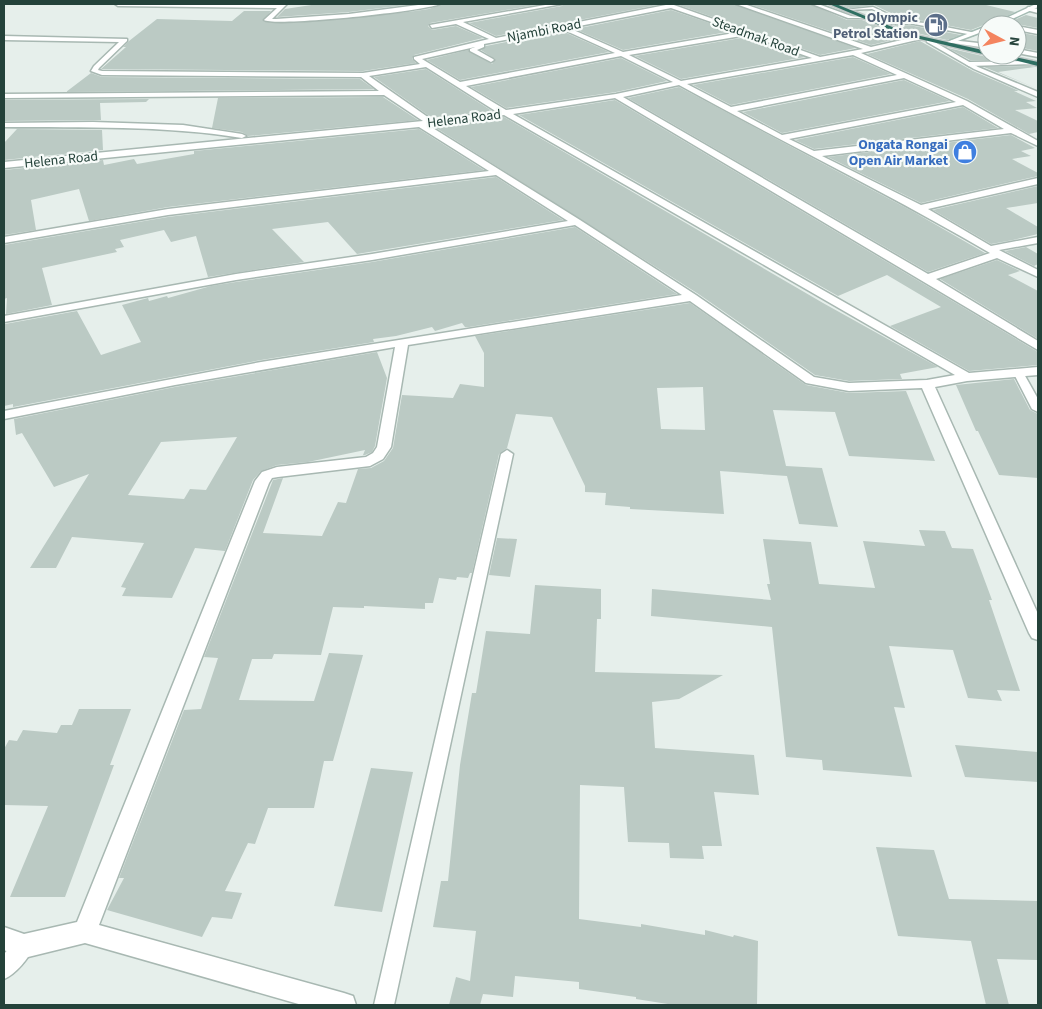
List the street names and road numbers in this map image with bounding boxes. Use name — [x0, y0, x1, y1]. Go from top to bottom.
street label: Steadmak Road — [709, 12, 802, 62]
street label: Njambi Road — [505, 14, 583, 48]
street label: Helena Road — [426, 105, 502, 133]
street label: Helena Road — [23, 146, 99, 174]

